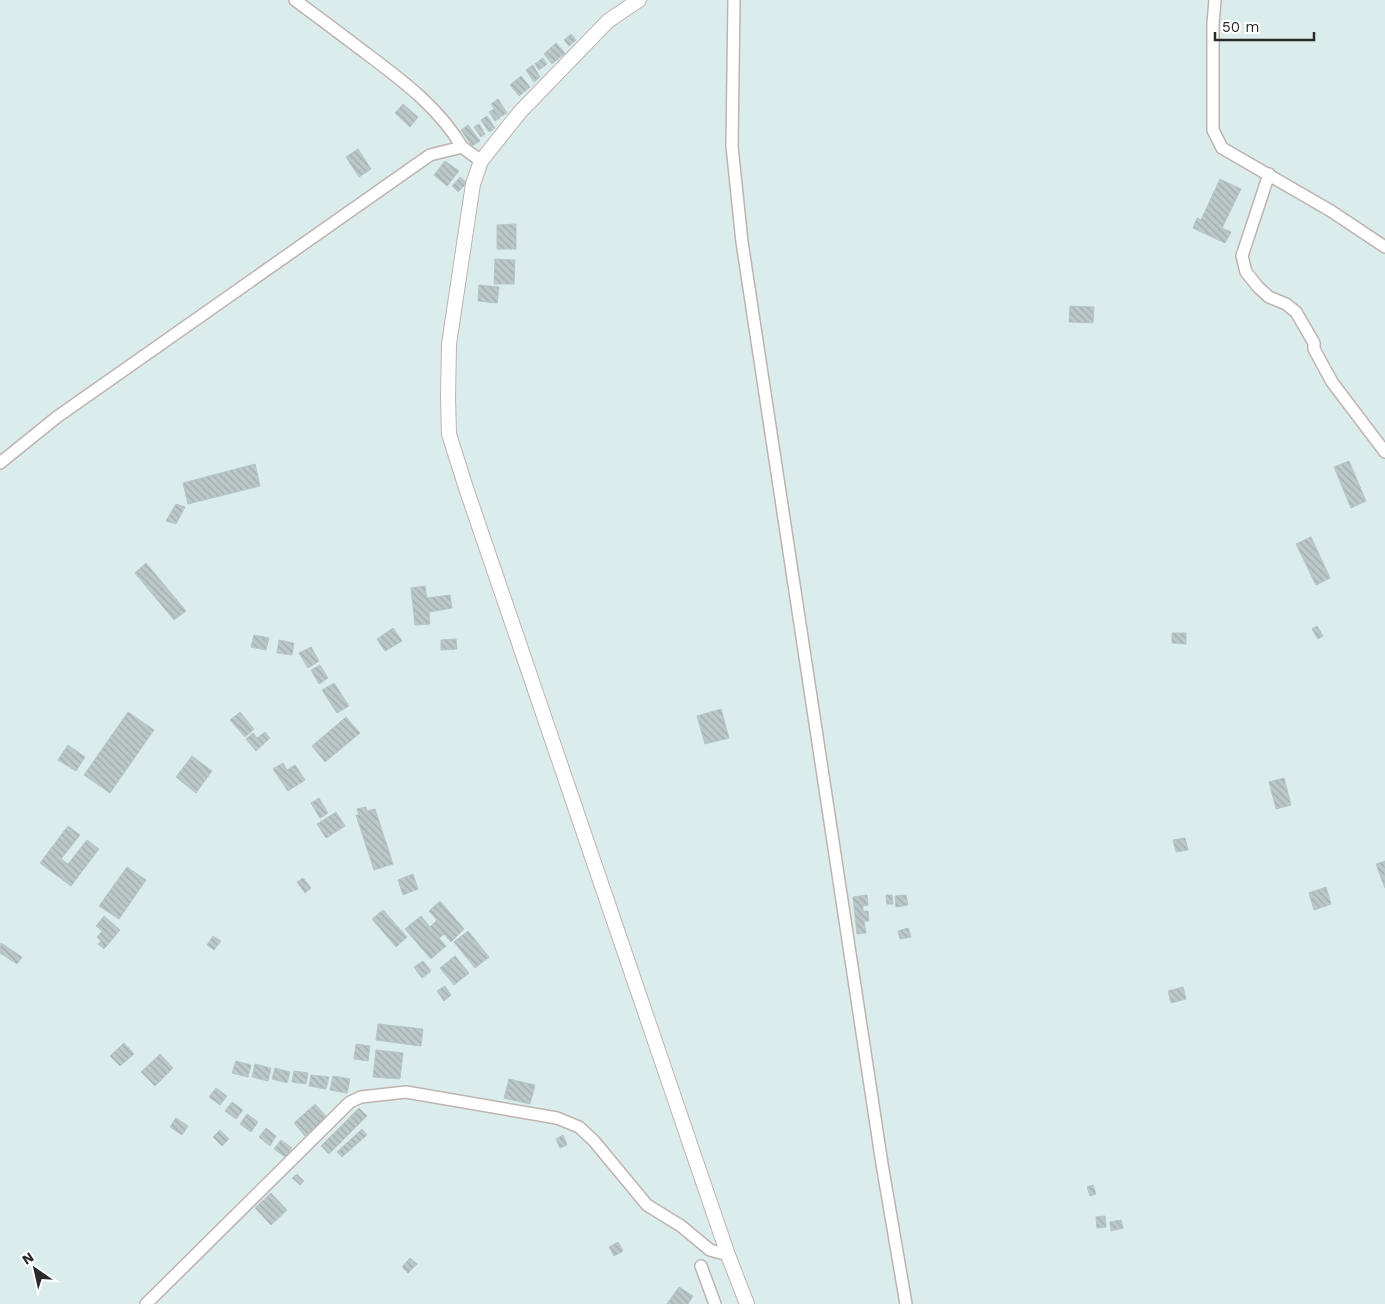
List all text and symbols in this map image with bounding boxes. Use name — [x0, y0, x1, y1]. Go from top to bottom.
scale bar — [1215, 10, 1314, 42]
text: 50 m — [1222, 18, 1259, 36]
north arrow — [10, 1244, 60, 1294]
text: N — [19, 1249, 37, 1268]

